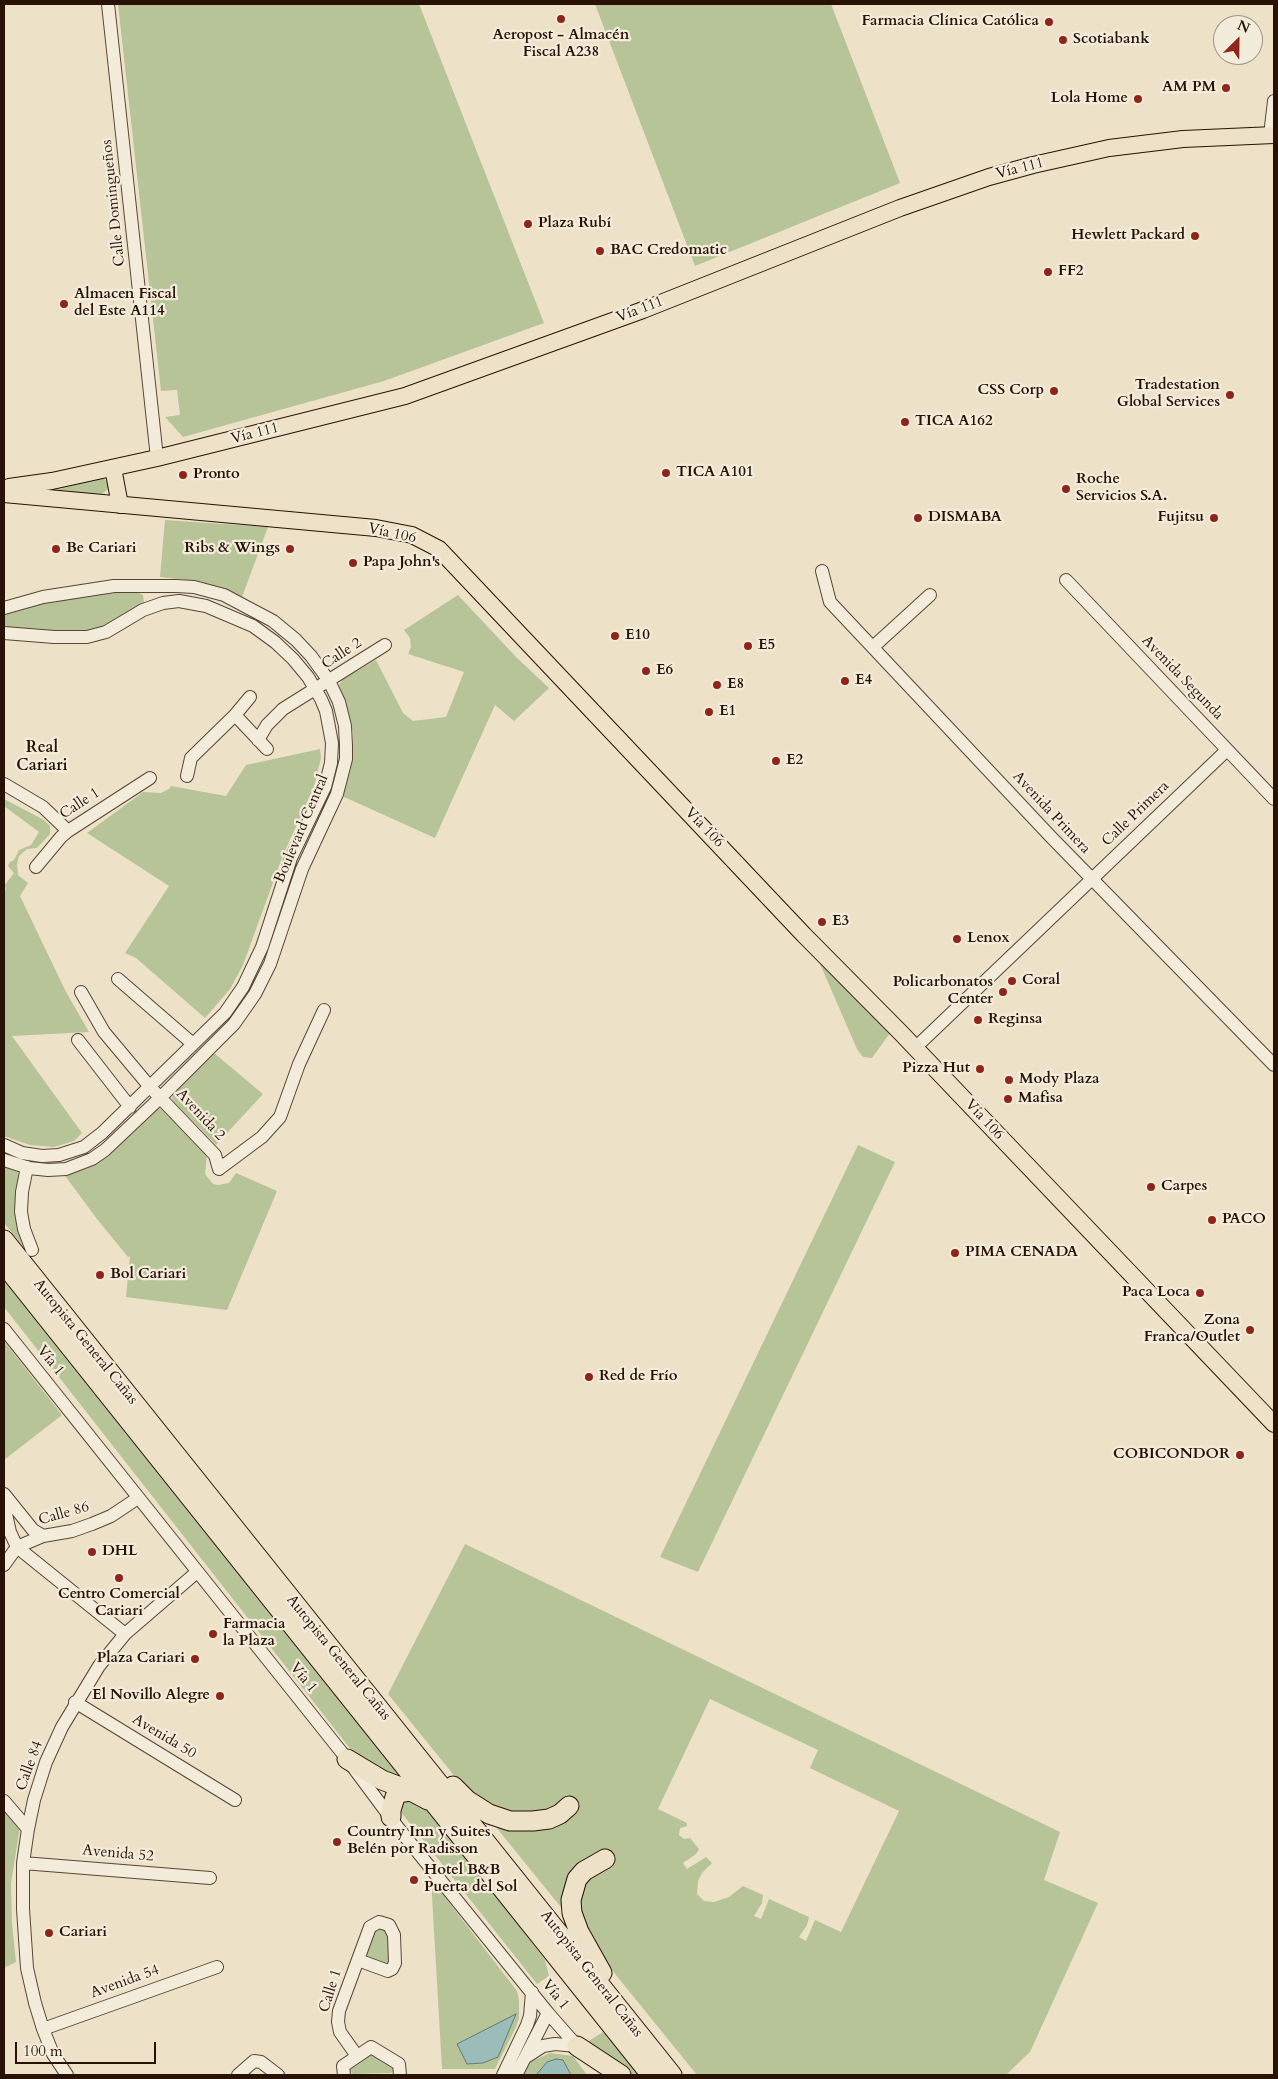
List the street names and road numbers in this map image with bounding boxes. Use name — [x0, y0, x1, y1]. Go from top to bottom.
street label: Calle Domingueños — [98, 139, 130, 267]
street label: Vía 111 — [994, 154, 1046, 184]
street label: Vía 111 — [614, 293, 666, 327]
street label: Vía 111 — [229, 419, 281, 449]
street label: Vía 106 — [366, 520, 418, 548]
street label: Avenida Segunda — [1137, 632, 1227, 724]
street label: Calle 2 — [319, 634, 365, 674]
street label: Avenida Primera — [1008, 768, 1094, 858]
street label: Boulevard Central — [271, 772, 333, 886]
street label: Calle Primera — [1099, 778, 1173, 850]
street label: Calle 1 — [57, 784, 103, 824]
street label: Vía 106 — [681, 804, 727, 852]
street label: Avenida 2 — [172, 1085, 228, 1145]
street label: Vía 106 — [961, 1096, 1007, 1144]
street label: Autopista General Cañas — [29, 1276, 141, 1408]
street label: Vía 1 — [32, 1342, 68, 1380]
street label: Calle 86 — [37, 1498, 91, 1530]
street label: Autopista General Cañas — [282, 1592, 394, 1724]
street label: Vía 1 — [285, 1659, 321, 1697]
street label: Avenida 50 — [129, 1711, 199, 1763]
street label: Calle 84 — [13, 1739, 47, 1793]
street label: Avenida 52 — [82, 1842, 154, 1866]
street label: Autopista General Cañas — [536, 1907, 646, 2041]
street label: Avenida 54 — [88, 1961, 162, 2003]
street label: Calle 1 — [316, 1967, 346, 2015]
street label: Vía 1 — [537, 1976, 573, 2014]

